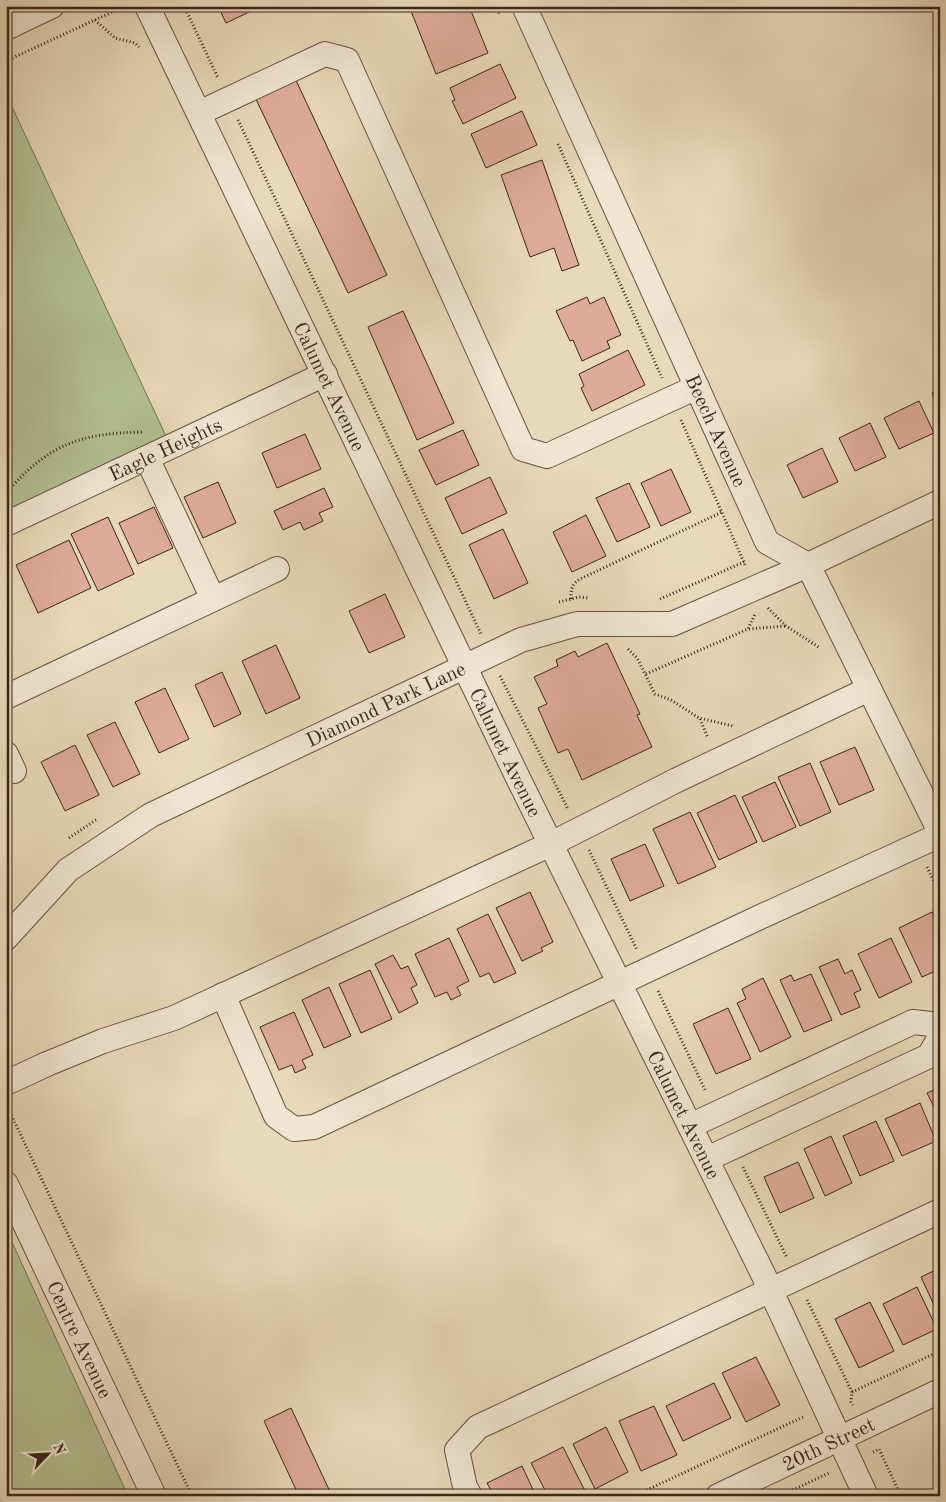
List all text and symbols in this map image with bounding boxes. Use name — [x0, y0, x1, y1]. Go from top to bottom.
street label: Calumet Avenue — [289, 320, 367, 455]
street label: Beech Avenue — [681, 372, 749, 490]
street label: Eagle Heights — [106, 416, 226, 486]
street label: Diamond Park Lane — [304, 660, 469, 752]
street label: Calumet Avenue — [464, 685, 544, 821]
street label: Calumet Avenue — [642, 1048, 723, 1183]
street label: Centre Avenue — [42, 1279, 114, 1402]
street label: 20th Street — [780, 1415, 878, 1476]
north arrow — [22, 1430, 72, 1480]
text: N — [50, 1441, 68, 1457]

